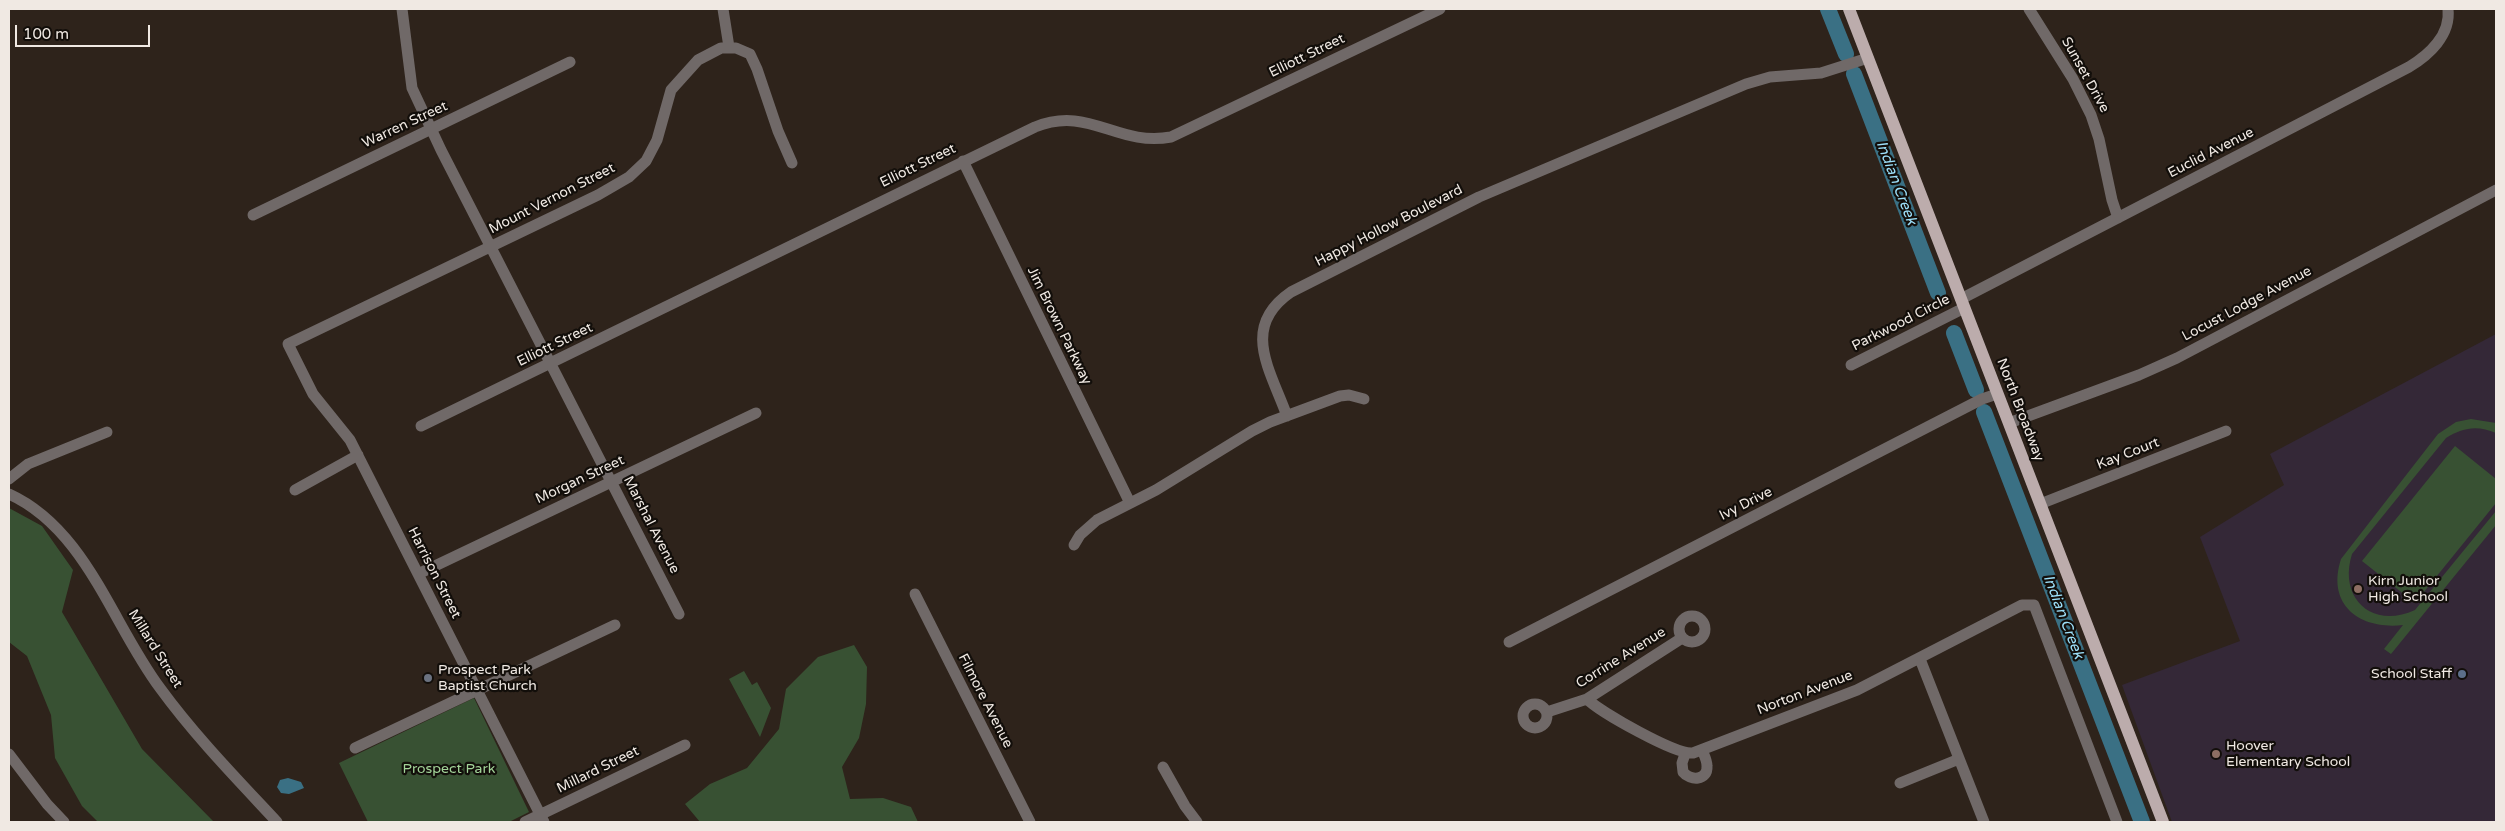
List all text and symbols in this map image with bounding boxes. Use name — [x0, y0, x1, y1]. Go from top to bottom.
scale bar — [18, 15, 152, 47]
text: 100 m — [23, 25, 69, 43]
street label: Elliott Street — [1266, 30, 1348, 82]
street label: Sunset Drive — [2057, 34, 2113, 116]
street label: Warren Street — [360, 98, 450, 152]
street label: Euclid Avenue — [2165, 124, 2257, 182]
water label: Indian Creek — [1872, 138, 1920, 228]
street label: Elliott Street — [877, 140, 959, 192]
street label: Mount Vernon Street — [486, 160, 618, 238]
street label: Happy Hollow Boulevard — [1312, 181, 1466, 271]
street label: Locust Lodge Avenue — [2179, 263, 2315, 345]
street label: Jim Brown Parkway — [1023, 264, 1095, 388]
street label: Parkwood Circle — [1849, 291, 1953, 355]
street label: Elliott Street — [514, 319, 596, 371]
street label: North Broadway — [1993, 356, 2047, 464]
street label: Kay Court — [2094, 434, 2162, 474]
street label: Morgan Street — [533, 452, 627, 508]
street label: Marshal Avenue — [619, 473, 683, 577]
street label: Ivy Drive — [1717, 484, 1775, 524]
street label: Harrison Street — [404, 525, 464, 621]
water label: Indian Creek — [2039, 572, 2087, 662]
place label: Kirn Junior High School — [2368, 573, 2448, 606]
marker: Kirn Junior High School — [2352, 583, 2364, 595]
street label: Millard Street — [124, 607, 186, 691]
street label: Corrine Avenue — [1573, 624, 1669, 692]
street label: Filmore Avenue — [954, 651, 1016, 751]
place label: Prospect Park Baptist Church — [438, 662, 537, 694]
place label: School Staff — [2371, 666, 2452, 682]
street label: Norton Avenue — [1755, 667, 1855, 719]
marker: School Staff — [2456, 668, 2468, 680]
marker: Prospect Park Baptist Church — [422, 672, 434, 684]
place label: Hoover Elementary School — [2226, 738, 2350, 770]
street label: Millard Street — [554, 743, 642, 797]
marker: Hoover Elementary School — [2210, 748, 2222, 760]
park label: Prospect Park — [403, 761, 495, 777]

